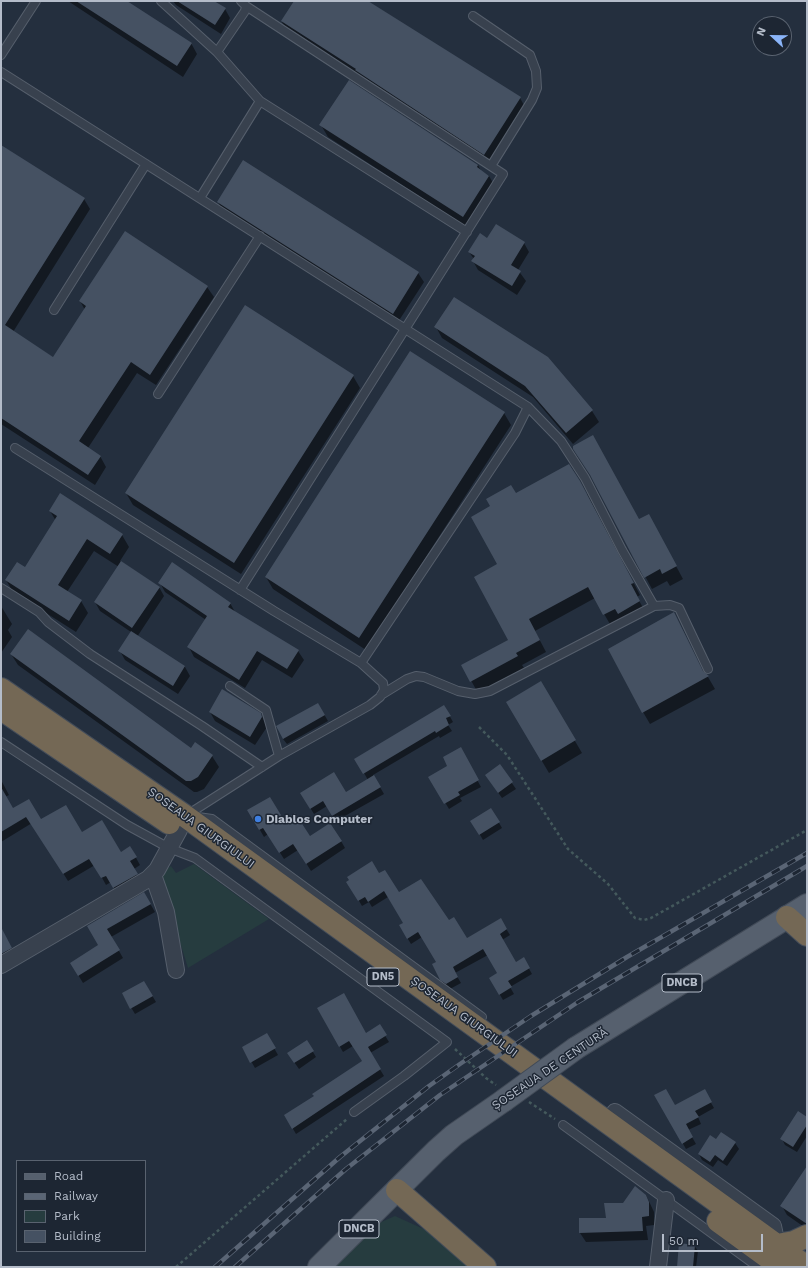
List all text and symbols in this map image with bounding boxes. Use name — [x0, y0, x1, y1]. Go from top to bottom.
north arrow — [752, 16, 792, 56]
text: N — [754, 25, 769, 38]
street label: ȘOSEAUA GIURGIULUI — [145, 784, 257, 872]
place label: Diablos Computer — [266, 812, 372, 826]
marker: Diablos Computer — [253, 814, 263, 824]
road number: DN5 — [367, 968, 399, 986]
street label: ȘOSEAUA GIURGIULUI — [408, 973, 520, 1061]
road number: DNCB — [662, 974, 702, 992]
street label: ȘOSEAUA DE CENTURĂ — [489, 1025, 611, 1113]
legend — [16, 1160, 146, 1252]
text: Road — [54, 1169, 83, 1183]
text: Railway — [54, 1189, 98, 1203]
text: Park — [54, 1209, 80, 1223]
road number: DNCB — [339, 1220, 379, 1238]
scale bar — [664, 1226, 765, 1252]
text: Building — [54, 1229, 101, 1243]
text: 50 m — [669, 1234, 699, 1248]

